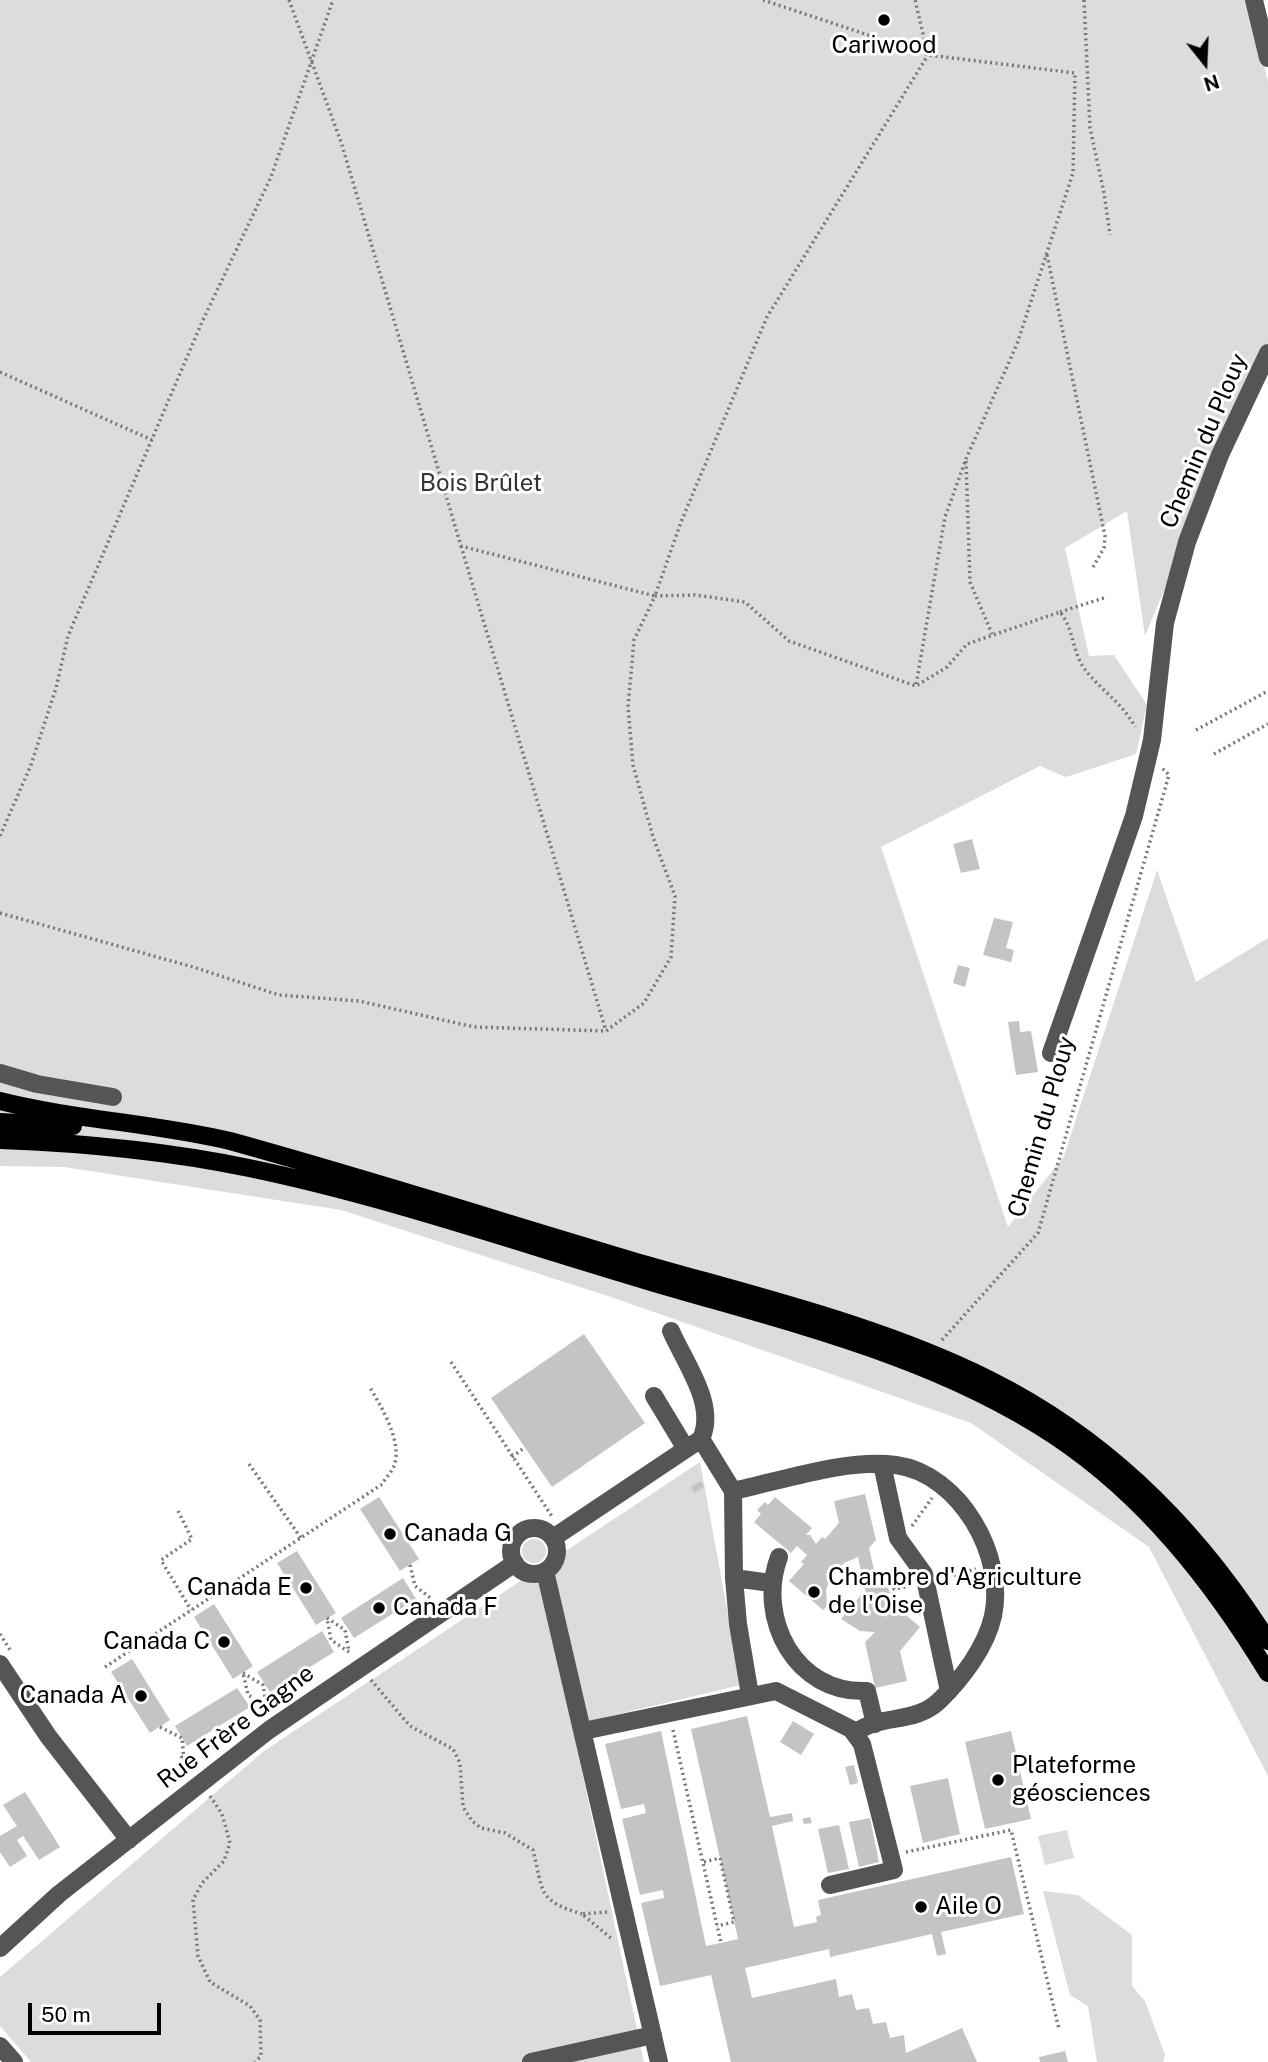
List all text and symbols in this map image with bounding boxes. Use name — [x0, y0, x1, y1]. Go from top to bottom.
marker: Cariwood — [876, 12, 892, 28]
north arrow — [1170, 28, 1240, 98]
place label: Cariwood — [832, 32, 936, 60]
text: N — [1201, 70, 1222, 96]
street label: Chemin du Plouy — [1154, 349, 1254, 533]
park label: Bois Brûlet — [420, 470, 542, 498]
street label: Chemin du Plouy — [1002, 1033, 1082, 1221]
place label: Canada G — [404, 1520, 512, 1548]
marker: Canada G — [382, 1526, 398, 1542]
place label: Chambre d'Agriculture de l'Oise — [828, 1564, 1082, 1620]
place label: Canada E — [187, 1574, 292, 1602]
marker: Canada E — [298, 1580, 314, 1596]
marker: Chambre d'Agriculture de l'Oise — [806, 1584, 822, 1600]
place label: Canada F — [393, 1594, 497, 1622]
marker: Canada F — [371, 1600, 387, 1616]
place label: Canada C — [103, 1628, 210, 1656]
marker: Canada C — [216, 1634, 232, 1650]
street label: Rue Frère Gagne — [152, 1659, 320, 1795]
place label: Canada A — [20, 1682, 127, 1710]
marker: Canada A — [133, 1688, 149, 1704]
place label: Plateforme géosciences — [1012, 1752, 1151, 1808]
marker: Plateforme géosciences — [990, 1772, 1006, 1788]
place label: Aile O — [935, 1893, 1002, 1921]
marker: Aile O — [913, 1899, 929, 1915]
scale bar — [32, 1988, 164, 2032]
text: 50 m — [41, 2002, 91, 2027]

